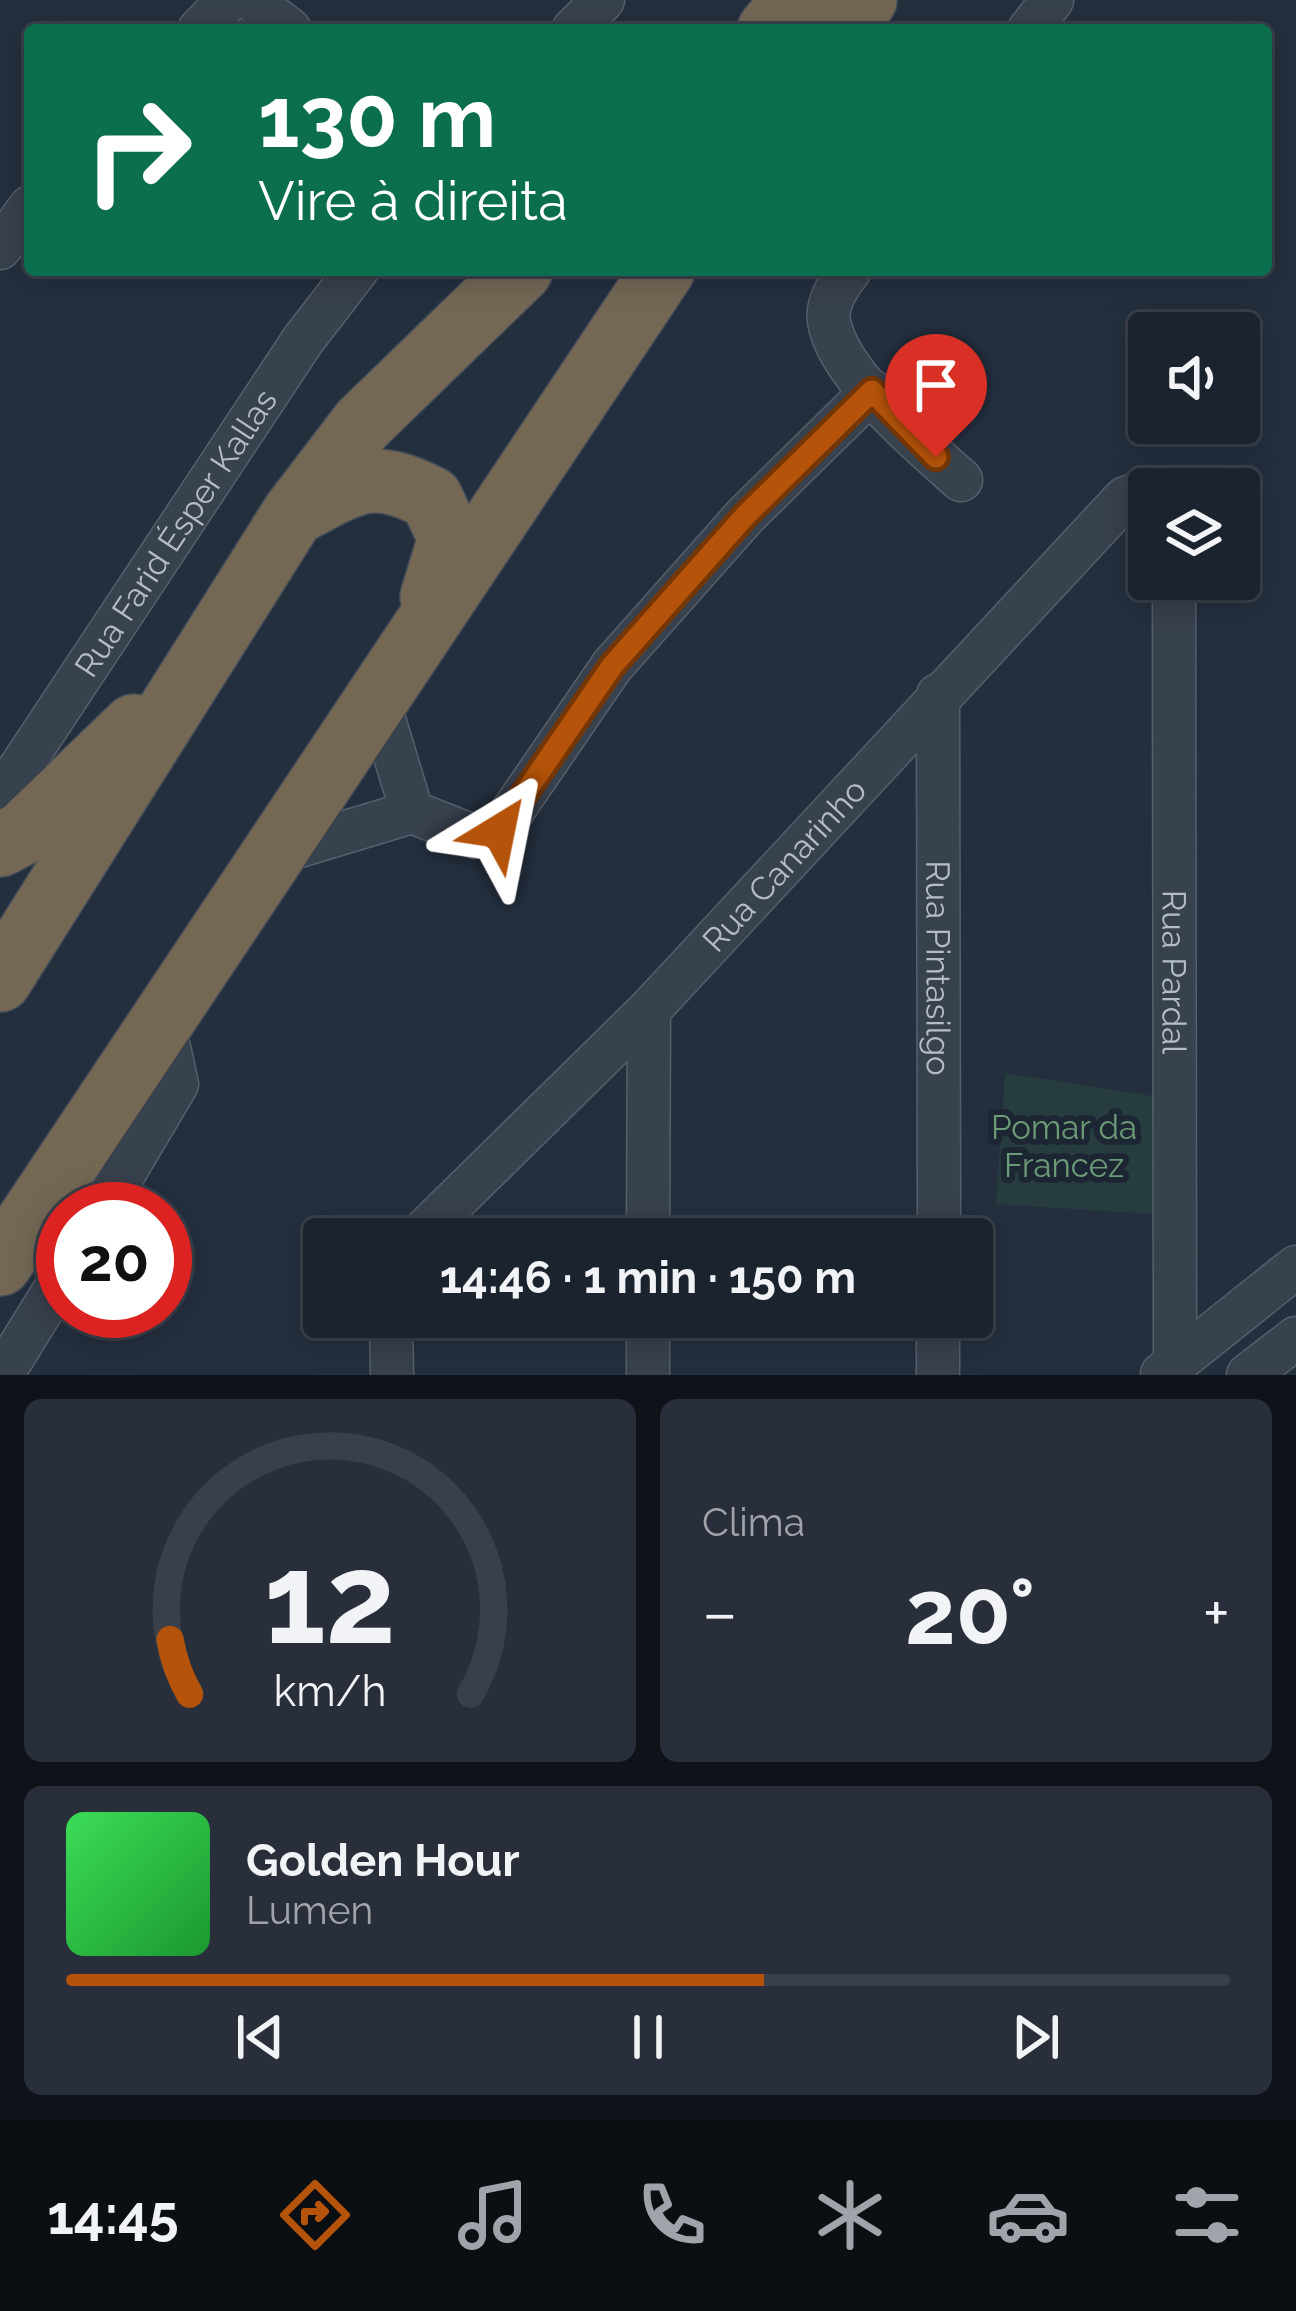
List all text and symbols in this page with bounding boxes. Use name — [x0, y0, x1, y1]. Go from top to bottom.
text: 130 m — [258, 68, 496, 167]
icon: right — [60, 72, 216, 228]
text: Vire à direita — [258, 169, 568, 233]
map controls — [1128, 312, 1260, 600]
button: sound — [1128, 312, 1260, 444]
pin — [885, 334, 987, 457]
icon: arrive — [903, 352, 969, 418]
street label: Rua Farid Ésper Kallas — [66, 382, 285, 684]
button: layers — [1128, 468, 1260, 600]
position arrow — [436, 768, 562, 894]
street label: Rua Canarinho — [694, 770, 874, 959]
street label: Rua Pintasilgo — [919, 860, 958, 1076]
street label: Rua Pardal — [1155, 890, 1194, 1055]
park label: Pomar da Francez — [991, 1108, 1137, 1185]
speed limit sign: 20 — [36, 1182, 192, 1338]
text: 14:46 · 1 min · 150 m — [440, 1251, 856, 1304]
text: Clima — [702, 1499, 805, 1545]
text: 12 — [264, 1526, 396, 1672]
text: 20° — [905, 1559, 1035, 1665]
text: − — [702, 1574, 738, 1651]
text: + — [1203, 1574, 1230, 1651]
text: km/h — [273, 1665, 387, 1715]
text: Golden Hour — [246, 1834, 520, 1887]
text: Lumen — [246, 1887, 373, 1933]
icon: previous — [227, 2004, 293, 2070]
icon: pause — [615, 2004, 681, 2070]
icon: next — [1003, 2004, 1069, 2070]
icon: directions — [273, 2173, 357, 2257]
icon: music — [451, 2173, 535, 2257]
icon: phone — [630, 2173, 714, 2257]
icon: climate — [808, 2173, 892, 2257]
icon: car — [986, 2173, 1070, 2257]
icon: filters — [1165, 2173, 1249, 2257]
text: 14:45 — [47, 2183, 179, 2247]

